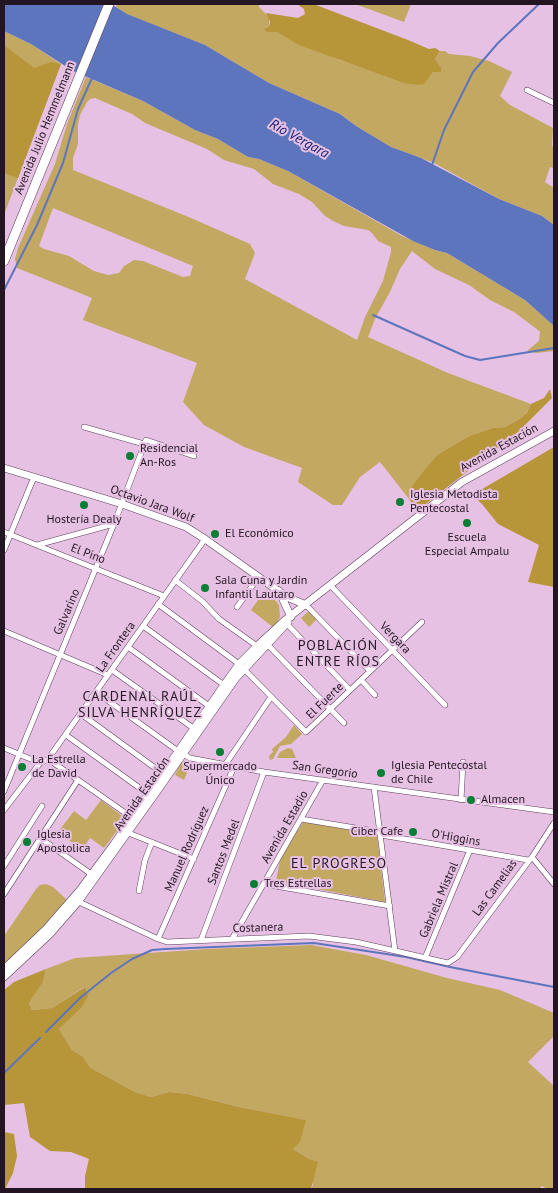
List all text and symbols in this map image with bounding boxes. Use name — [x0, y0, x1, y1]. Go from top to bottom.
street label: Avenida Julio Hemmelmann — [12, 59, 78, 197]
water label: Río Vergara — [266, 116, 332, 162]
street label: Avenida Estación — [458, 421, 540, 475]
place label: Residencial An-Ros — [140, 442, 198, 470]
marker: Residencial An-Ros — [124, 450, 136, 462]
street label: Octavio Jara Wolf — [108, 482, 196, 526]
place label: Iglesia Metodista Pentecostal — [410, 488, 498, 516]
marker: Iglesia Metodista Pentecostal — [394, 496, 406, 508]
marker: Hostería Dealy — [78, 499, 90, 511]
place label: Hostería Dealy — [46, 513, 122, 527]
marker: Escuela Especial Ampalu — [461, 517, 473, 529]
place label: El Económico — [225, 527, 294, 541]
marker: El Económico — [209, 528, 221, 540]
place label: Escuela Especial Ampalu — [425, 531, 509, 559]
street label: El Pino — [69, 541, 107, 567]
place label: Sala Cuna y Jardín Infantil Lautaro — [215, 574, 307, 602]
marker: Sala Cuna y Jardín Infantil Lautaro — [199, 582, 211, 594]
street label: Galvarino — [51, 587, 83, 637]
street label: La Frontera — [93, 619, 139, 675]
street label: Vergara — [376, 619, 414, 657]
district label: POBLACIÓN ENTRE RÍOS — [295, 638, 381, 670]
street label: El Fuerte — [303, 680, 347, 722]
district label: CARDENAL RAÚL SILVA HENRÍQUEZ — [76, 689, 204, 722]
marker: Supermercado Único — [214, 746, 226, 758]
place label: La Estrella de David — [32, 753, 86, 781]
street label: Avenida Estación — [111, 754, 173, 834]
street label: San Gregorio — [291, 758, 359, 782]
place label: Iglesia Pentecostal de Chile — [391, 759, 487, 787]
place label: Supermercado Único — [183, 760, 257, 788]
marker: La Estrella de David — [16, 761, 28, 773]
marker: Iglesia Pentecostal de Chile — [375, 767, 387, 779]
street label: Avenida Estadio — [258, 788, 312, 866]
place label: Almacen — [481, 793, 525, 807]
marker: Almacen — [465, 794, 477, 806]
street label: Manuel Rodríguez — [162, 804, 212, 894]
street label: Santos Medel — [205, 817, 243, 887]
place label: Ciber Cafe — [351, 825, 403, 839]
marker: Ciber Cafe — [407, 826, 419, 838]
street label: O'Higgins — [430, 827, 482, 849]
place label: Iglesia Apostolica — [37, 828, 90, 856]
marker: Iglesia Apostolica — [21, 836, 33, 848]
district label: EL PROGRESO — [290, 856, 388, 872]
street label: Las Camelias — [470, 857, 520, 919]
street label: Gabriela Mistral — [417, 860, 461, 940]
place label: Tres Estrellas — [264, 877, 332, 891]
marker: Tres Estrellas — [248, 878, 260, 890]
street label: Costanera — [232, 920, 284, 936]

